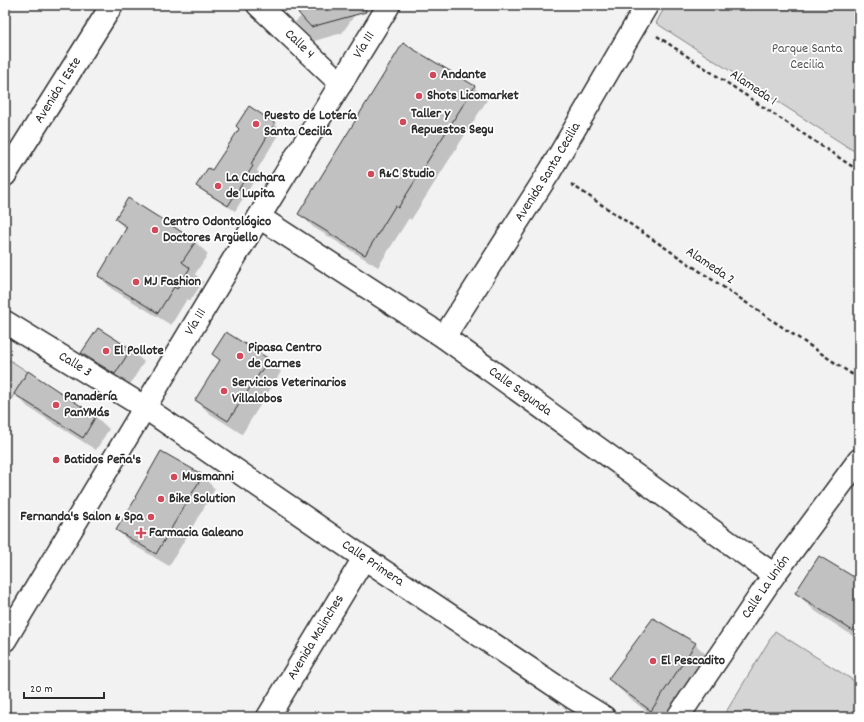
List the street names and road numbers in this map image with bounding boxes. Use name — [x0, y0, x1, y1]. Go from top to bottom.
street label: Calle 4 — [280, 25, 319, 64]
street label: Vía 111 — [348, 28, 380, 62]
street label: Avenida 1 Este — [30, 53, 87, 127]
street label: Alameda 1 — [726, 65, 780, 111]
street label: Avenida Santa Cecilia — [510, 118, 586, 226]
street label: Alameda 2 — [681, 242, 739, 290]
street label: Vía 111 — [180, 305, 212, 339]
street label: Calle 3 — [54, 347, 95, 383]
street label: Calle Segunda — [484, 362, 556, 422]
street label: Calle Primera — [337, 535, 408, 592]
street label: Calle La Unión — [737, 551, 795, 623]
street label: Avenida Malinches — [283, 591, 350, 684]

